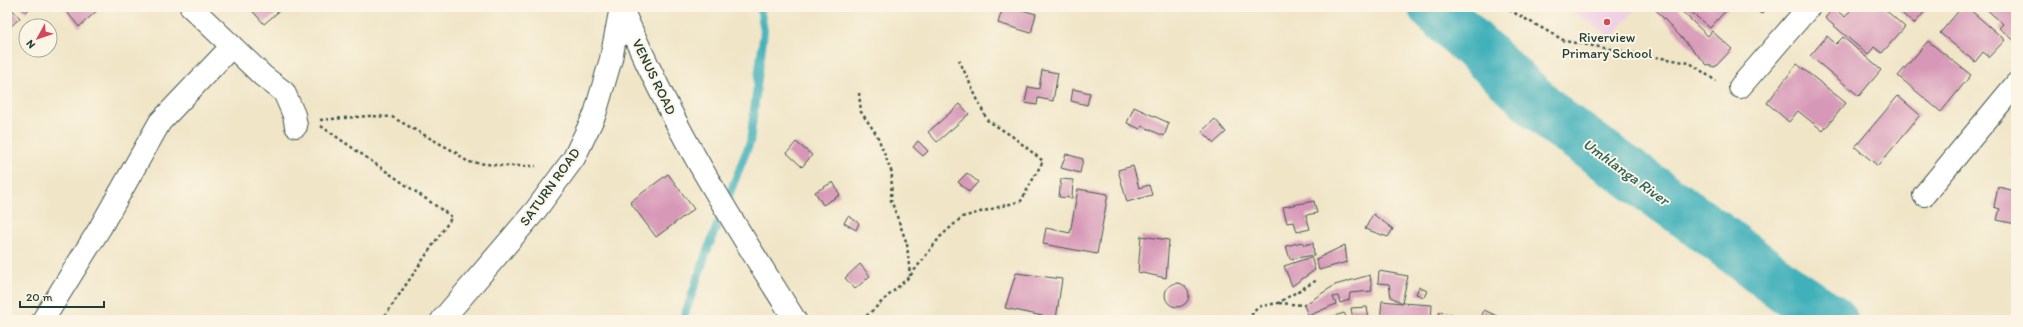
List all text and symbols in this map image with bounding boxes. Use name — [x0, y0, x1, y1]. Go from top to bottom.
marker: Riverview Primary School — [1602, 17, 1612, 27]
north arrow — [18, 18, 58, 58]
place label: Riverview Primary School — [1562, 29, 1652, 62]
street label: VENUS ROAD — [628, 36, 680, 118]
text: N — [23, 37, 38, 51]
water label: Umhlanga River — [1579, 135, 1674, 210]
street label: SATURN ROAD — [516, 145, 584, 229]
scale bar — [20, 283, 104, 309]
text: 20 m — [26, 290, 53, 304]

